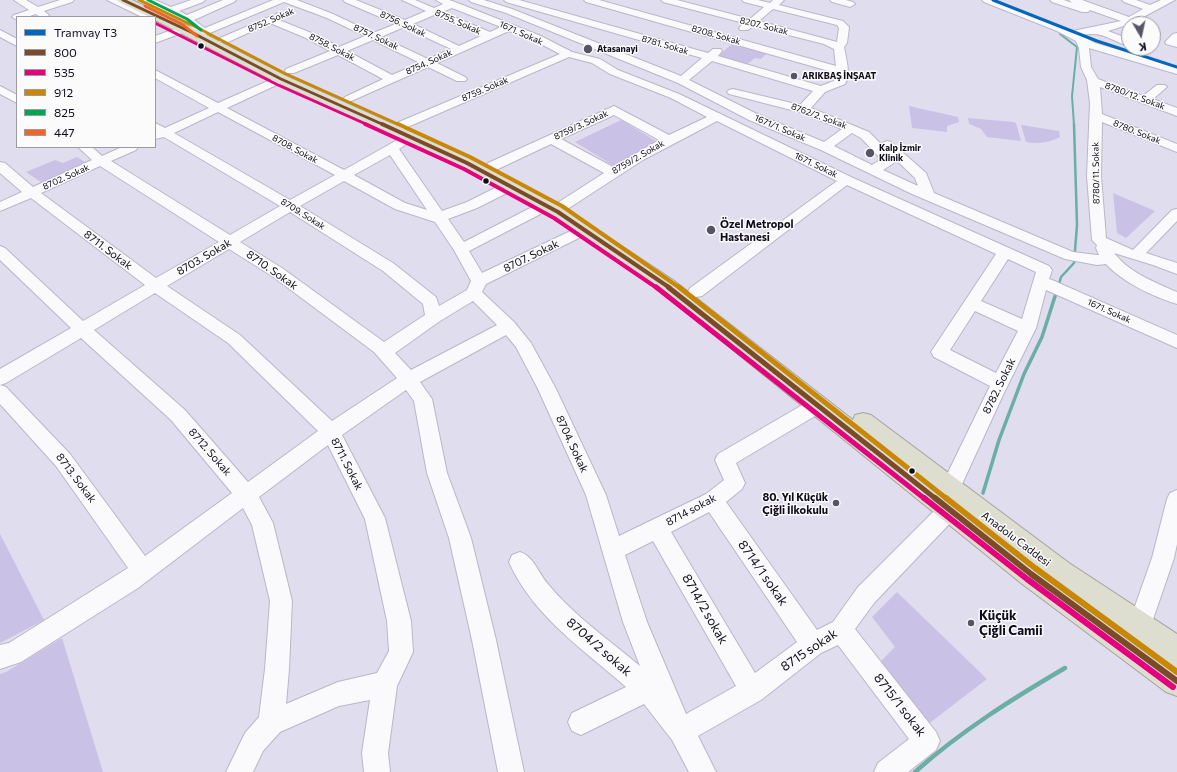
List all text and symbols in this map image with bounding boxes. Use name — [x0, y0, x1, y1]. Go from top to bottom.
street label: 8752. Sokak — [246, 5, 296, 35]
street label: 8755. Sokak — [433, 7, 483, 37]
street label: 8756. Sokak — [378, 9, 428, 39]
street label: 8207. Sokak — [739, 15, 789, 37]
legend — [16, 16, 156, 148]
north arrow — [1121, 16, 1161, 56]
street label: 1671. Sokak — [497, 19, 545, 47]
street label: 8757. Sokak — [352, 22, 400, 52]
street label: 8208. Sokak — [690, 23, 742, 47]
text: Tramvay T3 — [54, 25, 117, 39]
street label: 8758. Sokak — [307, 31, 357, 63]
street label: 8781. Sokak — [640, 33, 690, 57]
text: K — [1138, 40, 1148, 54]
unlabelled marker — [196, 41, 206, 51]
marker: Atasanayi — [582, 43, 594, 55]
place label: Atasanayi — [597, 44, 638, 54]
text: 800 — [54, 45, 77, 59]
street label: 8754. Sokak — [404, 47, 454, 77]
text: 535 — [54, 65, 75, 79]
marker: ARIKBAŞ İNŞAAT — [789, 71, 799, 81]
place label: ARIKBAŞ İNŞAAT — [802, 71, 876, 81]
street label: 8759. Sokak — [460, 74, 510, 104]
street label: 8780/12. Sokak — [1103, 80, 1167, 112]
text: 912 — [54, 85, 73, 99]
street label: 8762/2. Sokak — [790, 101, 848, 131]
text: 825 — [54, 105, 75, 119]
street label: 8759/3. Sokak — [552, 108, 610, 142]
street label: 1671/1. Sokak — [753, 112, 807, 144]
street label: 8780. Sokak — [1112, 118, 1162, 146]
text: 447 — [54, 125, 75, 139]
street label: 8708. Sokak — [270, 132, 320, 166]
street label: 8759/2. Sokak — [610, 138, 666, 176]
street label: 8780/11. Sokak — [1090, 142, 1102, 204]
place label: Kalp İzmir Klinik — [879, 143, 921, 164]
marker: Kalp İzmir Klinik — [864, 147, 876, 159]
street label: 1671. Sokak — [793, 150, 839, 180]
street label: 8702. Sokak — [41, 162, 91, 192]
unlabelled marker — [481, 176, 491, 186]
street label: 8709. Sokak — [279, 196, 327, 232]
place label: Özel Metropol Hastanesi — [720, 217, 793, 243]
marker: Özel Metropol Hastanesi — [705, 224, 717, 236]
street label: 8711. Sokak — [81, 228, 135, 272]
street label: 8703. Sokak — [174, 236, 234, 278]
street label: 8707. Sokak — [501, 237, 561, 275]
street label: 8710. Sokak — [244, 248, 300, 292]
street label: 1671. Sokak — [1085, 297, 1133, 325]
street label: 8782. Sokak — [980, 356, 1018, 416]
street label: 8704. Sokak — [553, 413, 591, 475]
street label: 8712. Sokak — [186, 426, 234, 478]
street label: 8711. Sokak — [328, 435, 366, 493]
street label: 8713. Sokak — [53, 451, 99, 505]
unlabelled marker — [907, 466, 917, 476]
place label: 80. Yıl Küçük Çiğli İlkokulu — [762, 490, 828, 516]
street label: 8714 sokak — [664, 491, 718, 529]
marker: 80. Yıl Küçük Çiğli İlkokulu — [831, 498, 841, 508]
street label: Anadolu Caddesi — [979, 509, 1053, 569]
street label: 8714/1 sokak — [735, 537, 791, 609]
street label: 8714/2 sokak — [679, 571, 731, 647]
place label: Küçük Çiğli Camii — [979, 608, 1043, 639]
street label: 8704/2 sokak — [563, 615, 635, 679]
marker: Küçük Çiğli Camii — [966, 618, 976, 628]
street label: 8715 sokak — [778, 625, 840, 675]
street label: 8715/1 sokak — [870, 670, 930, 740]

